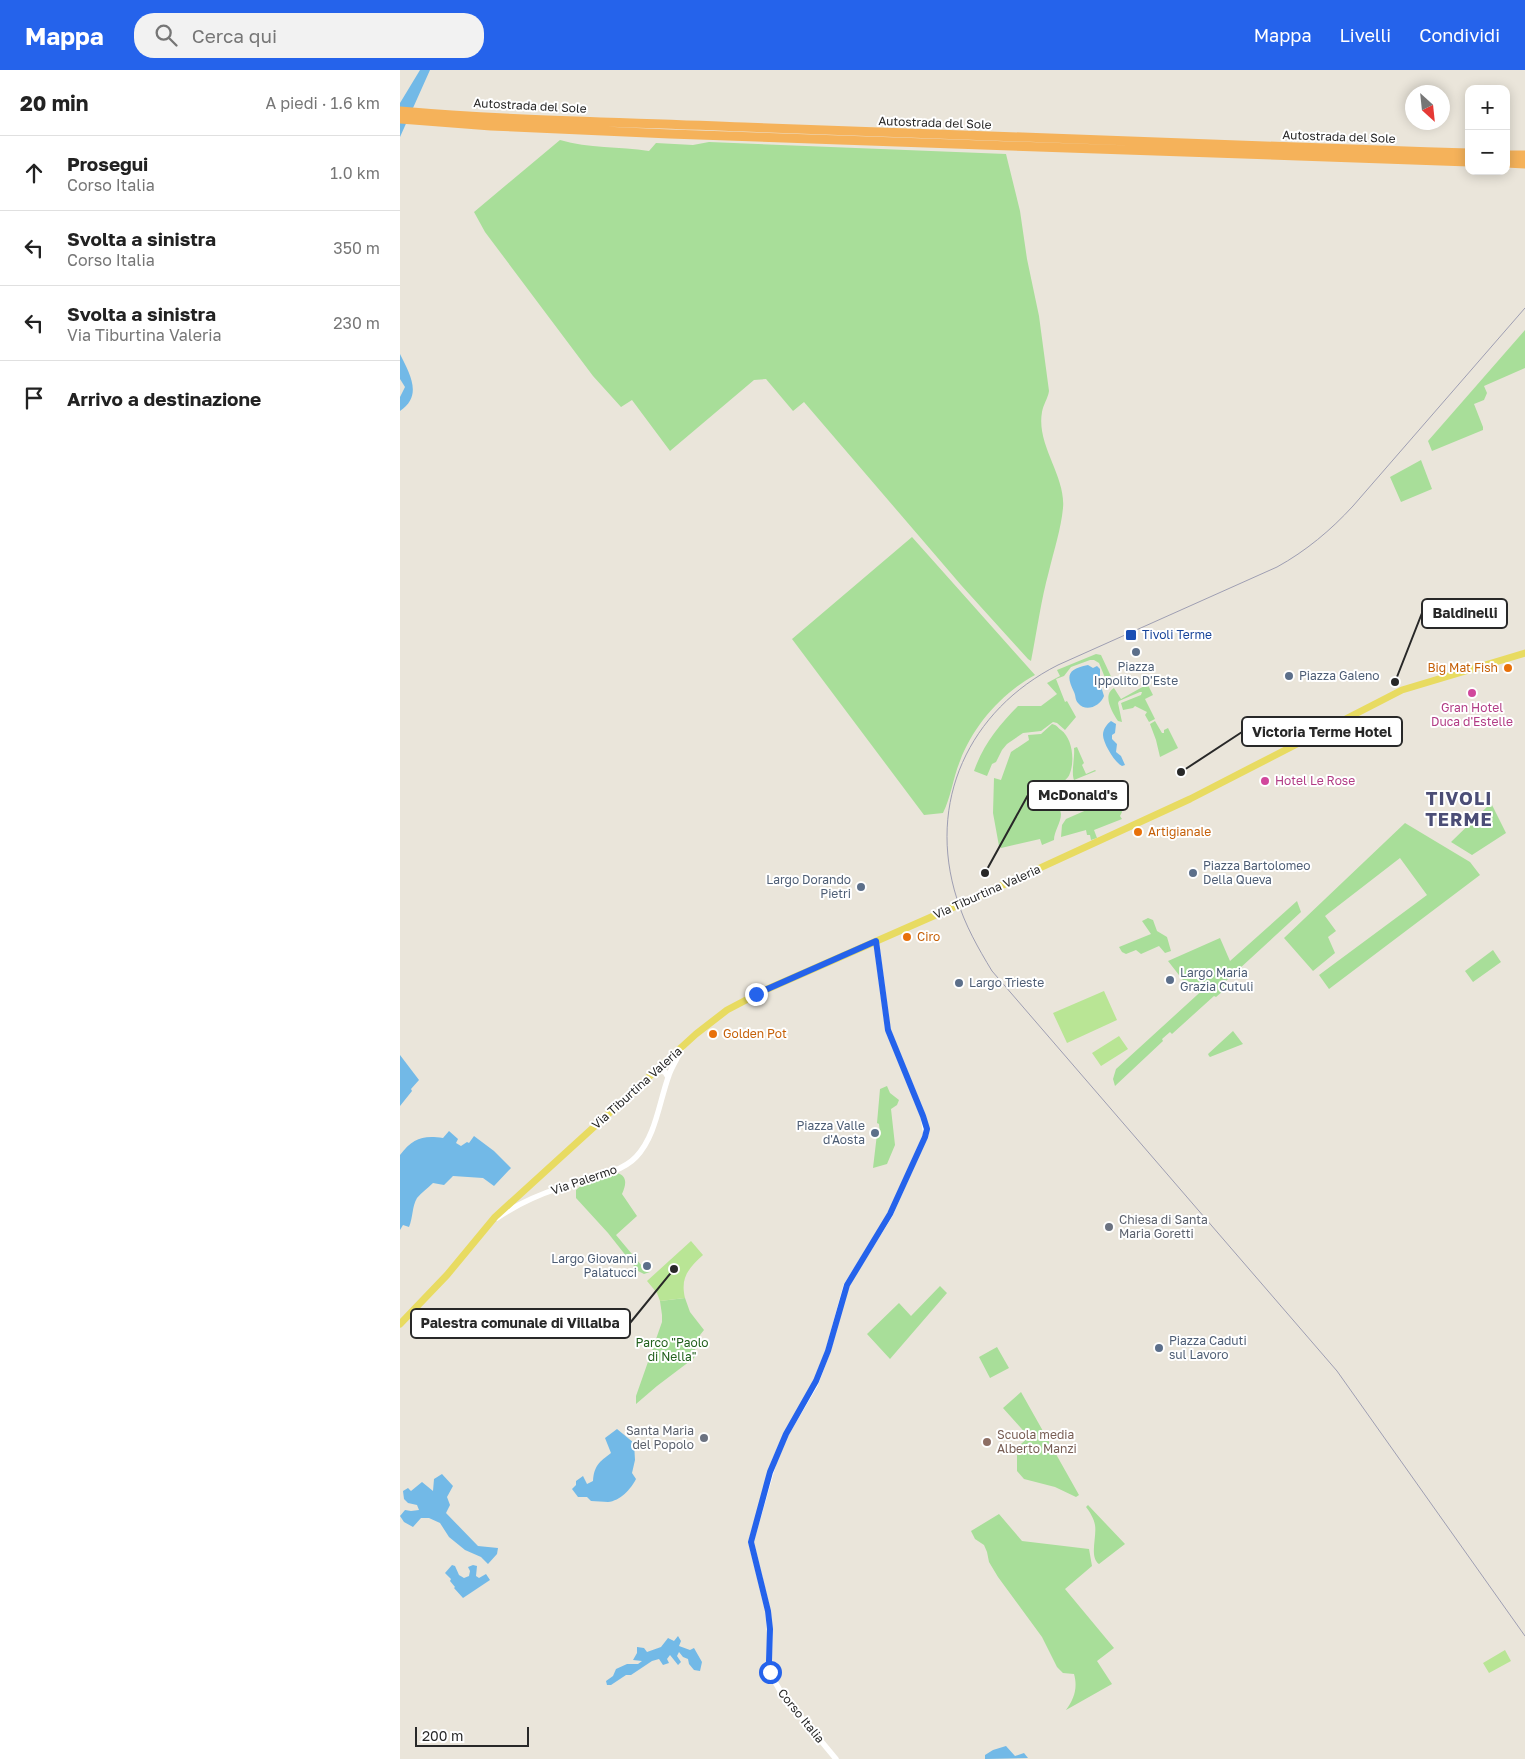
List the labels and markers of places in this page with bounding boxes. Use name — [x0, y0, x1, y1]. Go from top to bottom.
callout: Baldinelli — [1422, 599, 1507, 628]
place label: Tivoli Terme — [1142, 627, 1212, 642]
marker: Tivoli Terme — [1124, 628, 1138, 642]
marker: Piazza Ippolito D'Este — [1130, 646, 1142, 658]
place label: Piazza Ippolito D'Este — [1094, 659, 1178, 688]
place label: Big Mat Fish — [1427, 660, 1498, 675]
marker: Big Mat Fish — [1502, 662, 1514, 674]
place label: Piazza Galeno — [1299, 668, 1380, 683]
marker: Piazza Galeno — [1283, 670, 1295, 682]
marker: Gran Hotel Duca d'Estelle — [1466, 687, 1478, 699]
place label: Gran Hotel Duca d'Estelle — [1431, 700, 1513, 729]
callout: Victoria Terme Hotel — [1242, 717, 1402, 746]
place label: Hotel Le Rose — [1275, 773, 1355, 788]
marker: Hotel Le Rose — [1259, 775, 1271, 787]
callout: McDonald's — [1028, 781, 1128, 810]
place label: Artigianale — [1148, 824, 1211, 839]
marker: Artigianale — [1132, 826, 1144, 838]
place label: Piazza Bartolomeo Della Queva — [1203, 858, 1310, 887]
marker: Piazza Bartolomeo Della Queva — [1187, 867, 1199, 879]
place label: Largo Dorando Pietri — [766, 872, 851, 901]
marker: Largo Dorando Pietri — [855, 881, 867, 893]
place label: Ciro — [917, 929, 940, 944]
marker: Ciro — [901, 931, 913, 943]
place label: Largo Maria Grazia Cutuli — [1180, 965, 1253, 994]
marker: Largo Maria Grazia Cutuli — [1164, 974, 1176, 986]
place label: Largo Trieste — [969, 975, 1044, 990]
marker: Largo Trieste — [953, 977, 965, 989]
place label: Golden Pot — [723, 1026, 787, 1041]
marker: Golden Pot — [707, 1028, 719, 1040]
place label: Piazza Valle d'Aosta — [796, 1118, 865, 1147]
marker: Piazza Valle d'Aosta — [869, 1127, 881, 1139]
place label: Chiesa di Santa Maria Goretti — [1119, 1212, 1208, 1241]
marker: Chiesa di Santa Maria Goretti — [1103, 1221, 1115, 1233]
place label: Largo Giovanni Palatucci — [551, 1251, 637, 1280]
marker: Largo Giovanni Palatucci — [641, 1260, 653, 1272]
callout: Palestra comunale di Villalba — [411, 1309, 630, 1338]
place label: Piazza Caduti sul Lavoro — [1169, 1333, 1247, 1362]
marker: Piazza Caduti sul Lavoro — [1153, 1342, 1165, 1354]
place label: Santa Maria del Popolo — [626, 1423, 694, 1452]
place label: Scuola media Alberto Manzi — [997, 1427, 1077, 1456]
marker: Santa Maria del Popolo — [698, 1432, 710, 1444]
marker: Scuola media Alberto Manzi — [981, 1436, 993, 1448]

